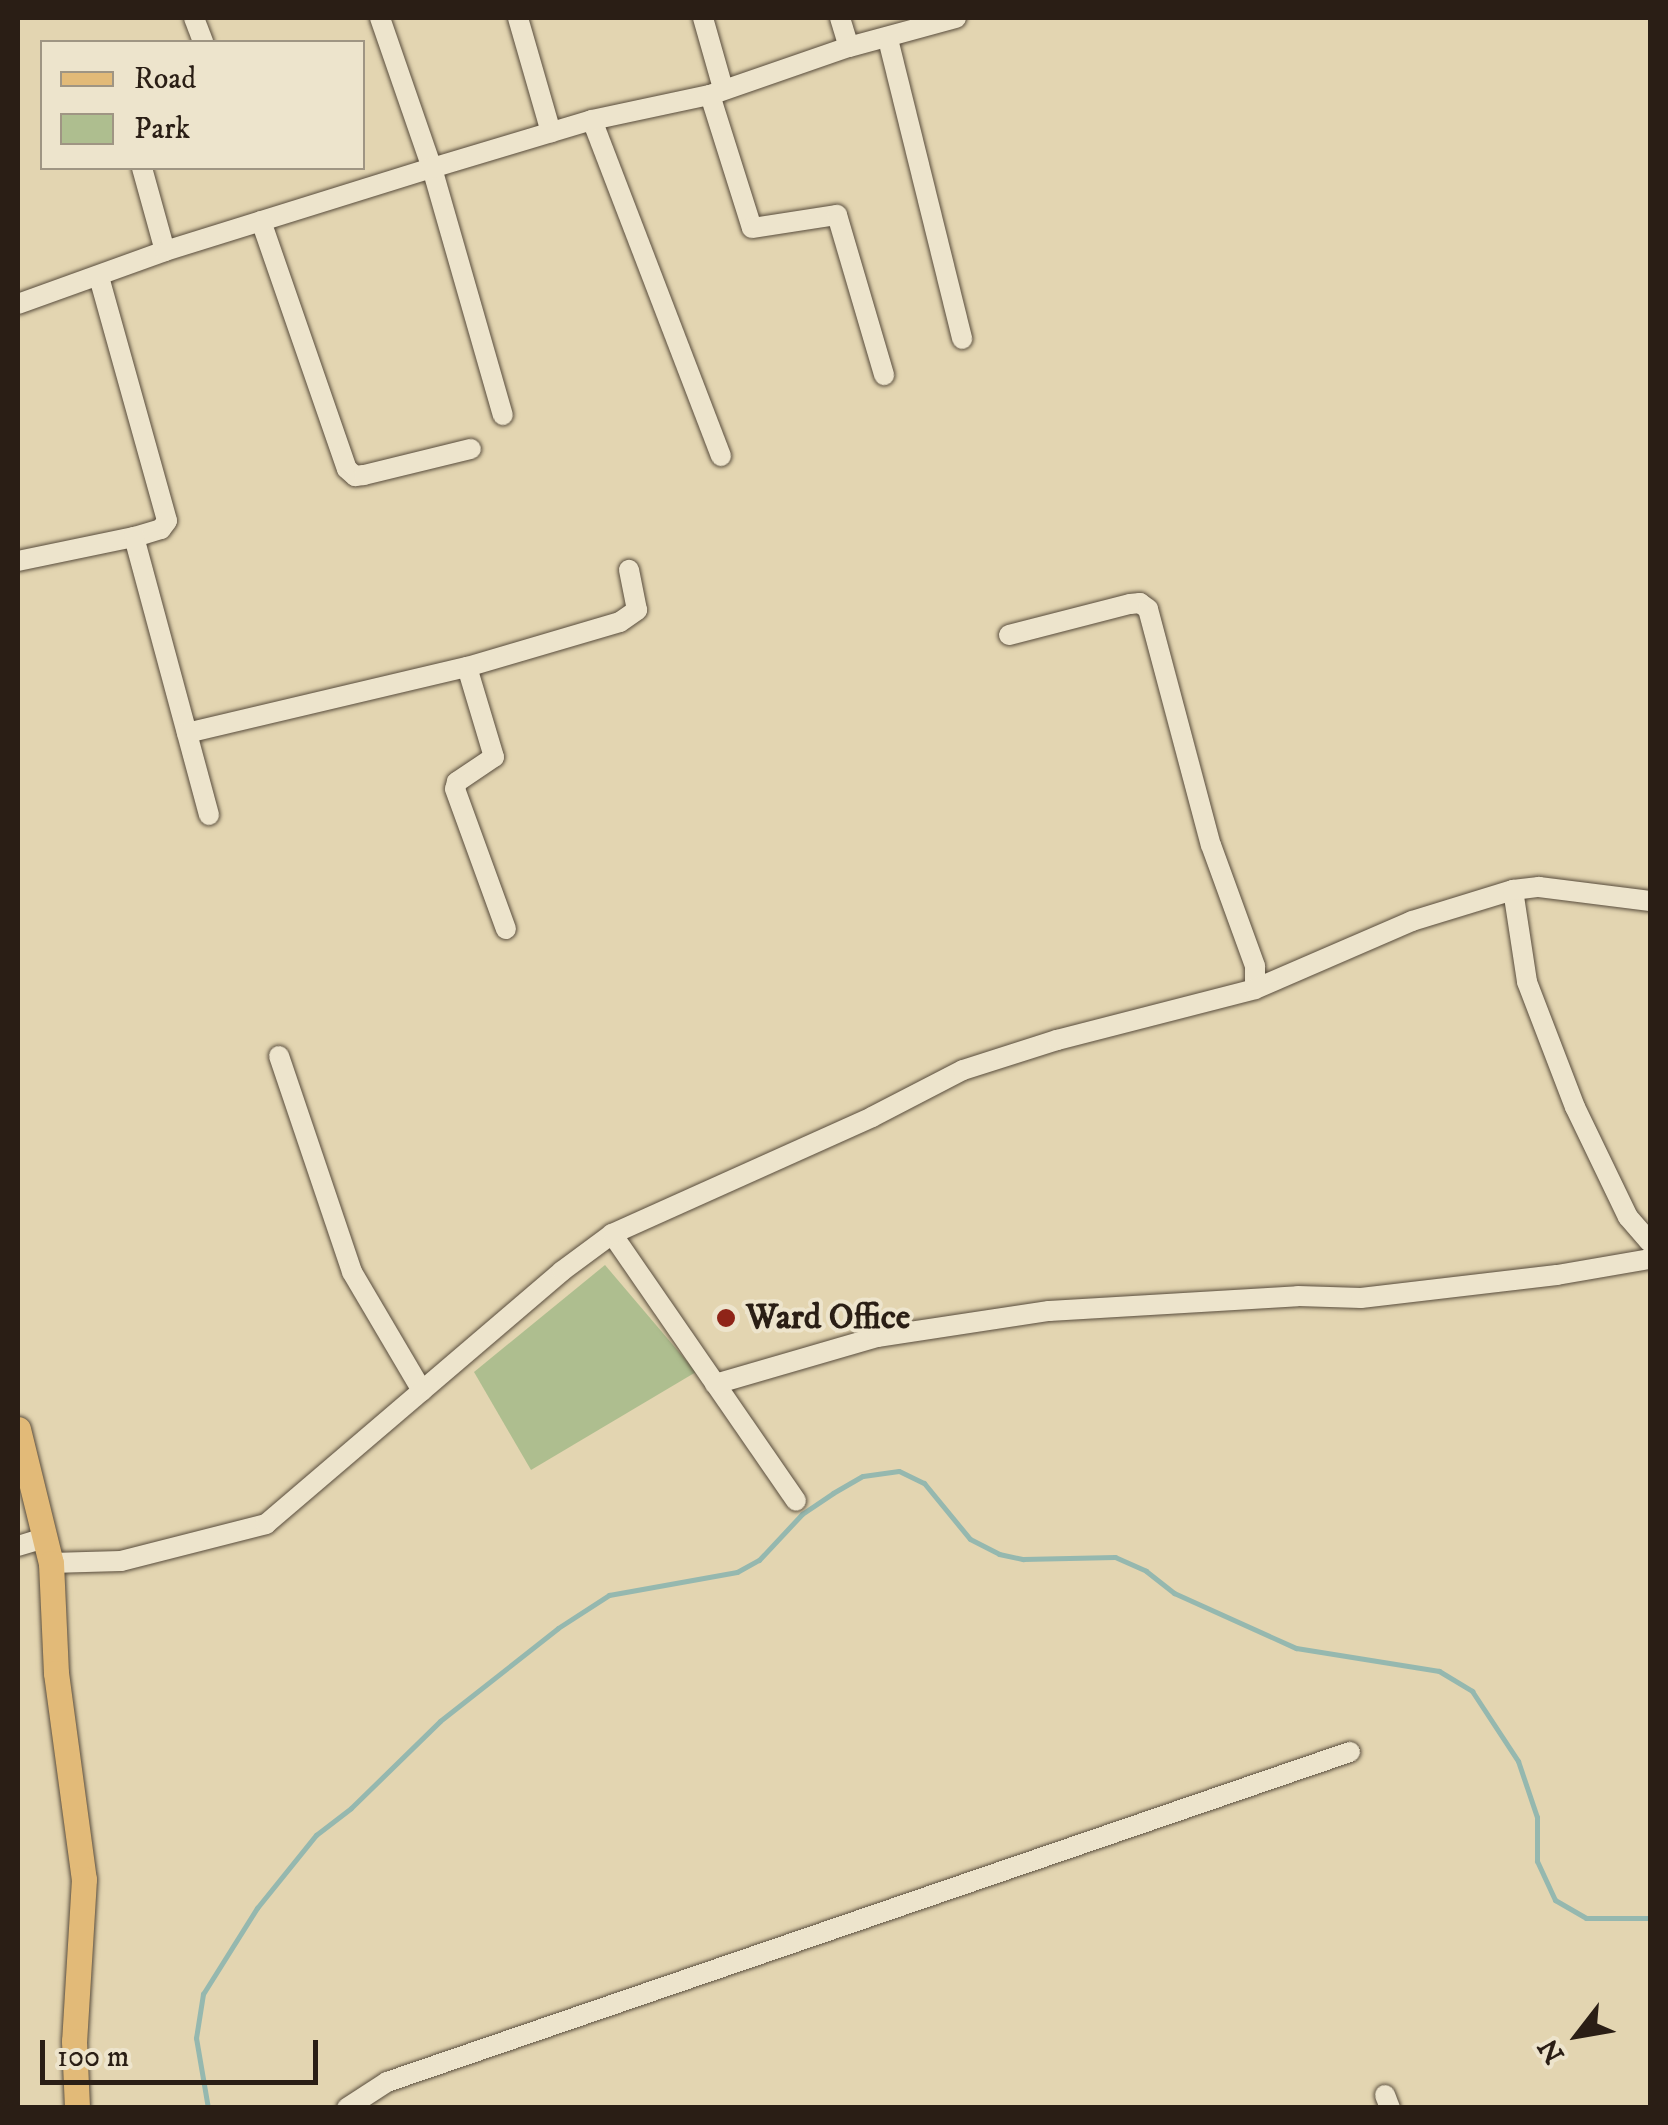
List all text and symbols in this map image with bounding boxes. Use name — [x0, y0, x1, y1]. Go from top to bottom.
legend — [40, 40, 365, 170]
text: Road — [134, 61, 196, 98]
text: Park — [134, 111, 190, 148]
place label: Ward Office — [746, 1297, 910, 1339]
marker: Ward Office — [715, 1307, 737, 1329]
north arrow — [1528, 1985, 1628, 2085]
scale bar — [45, 2020, 322, 2082]
text: N — [1531, 2032, 1573, 2070]
text: 100 m — [57, 2039, 129, 2076]

